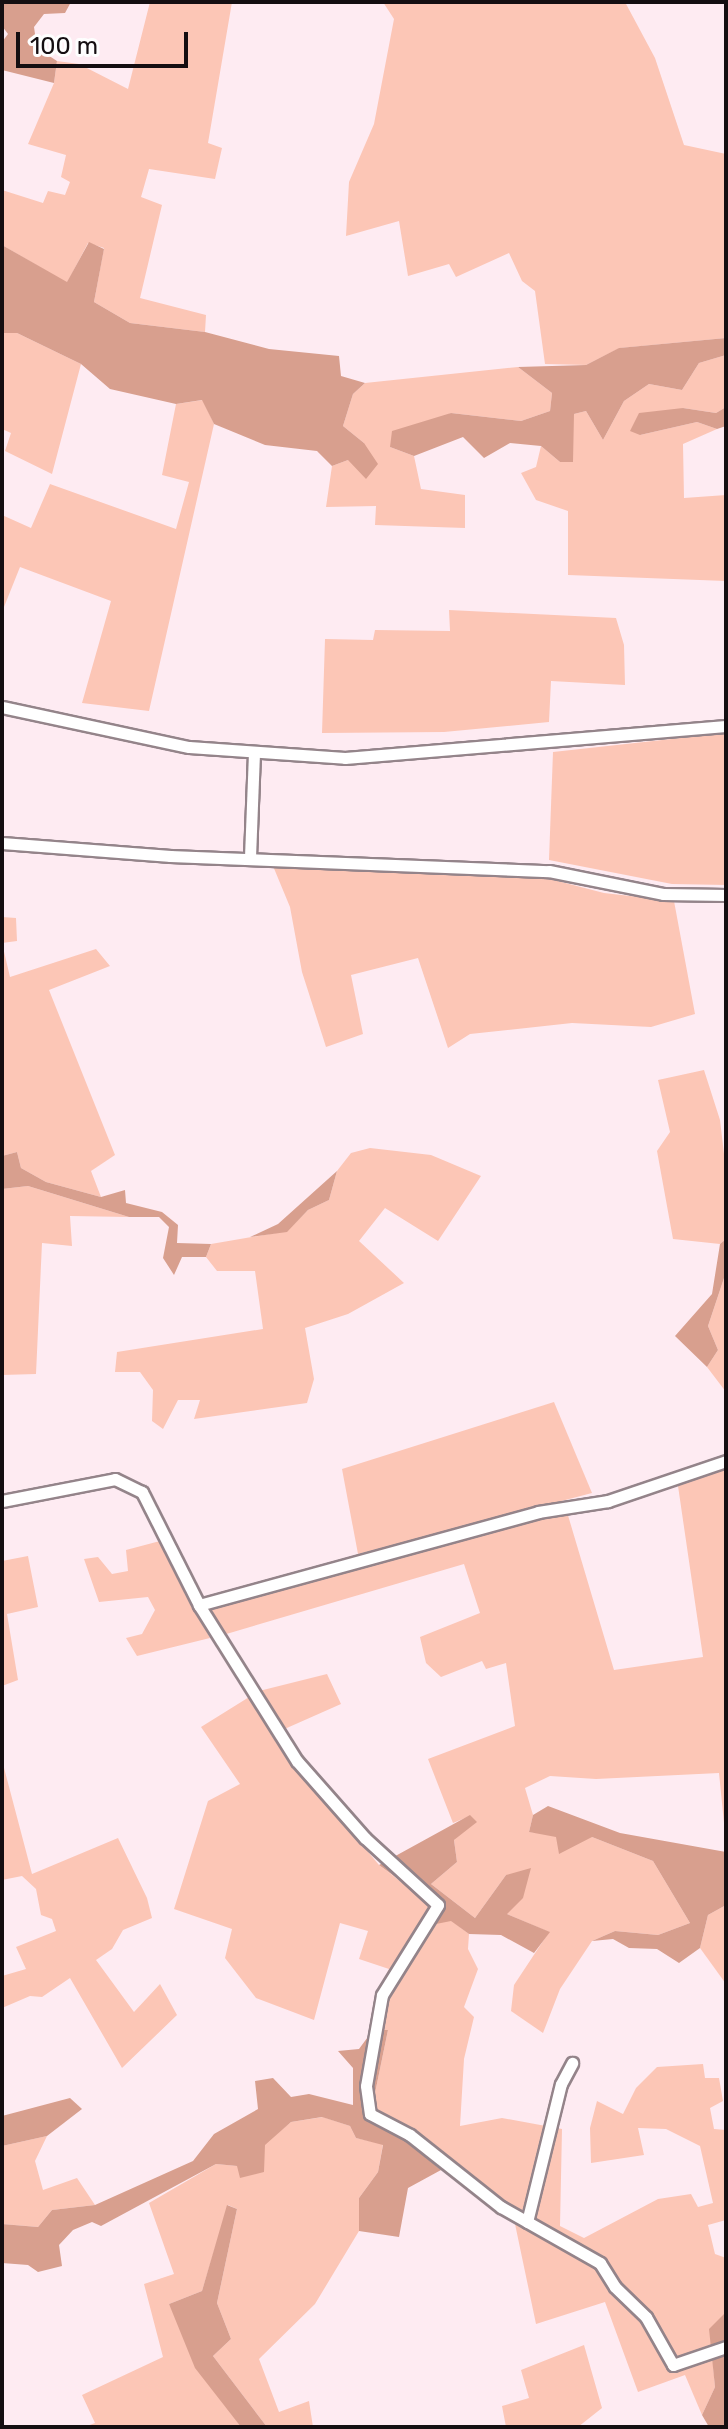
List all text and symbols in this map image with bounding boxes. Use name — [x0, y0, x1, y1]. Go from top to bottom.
scale bar — [20, 16, 192, 66]
text: 100 m — [30, 32, 98, 60]

